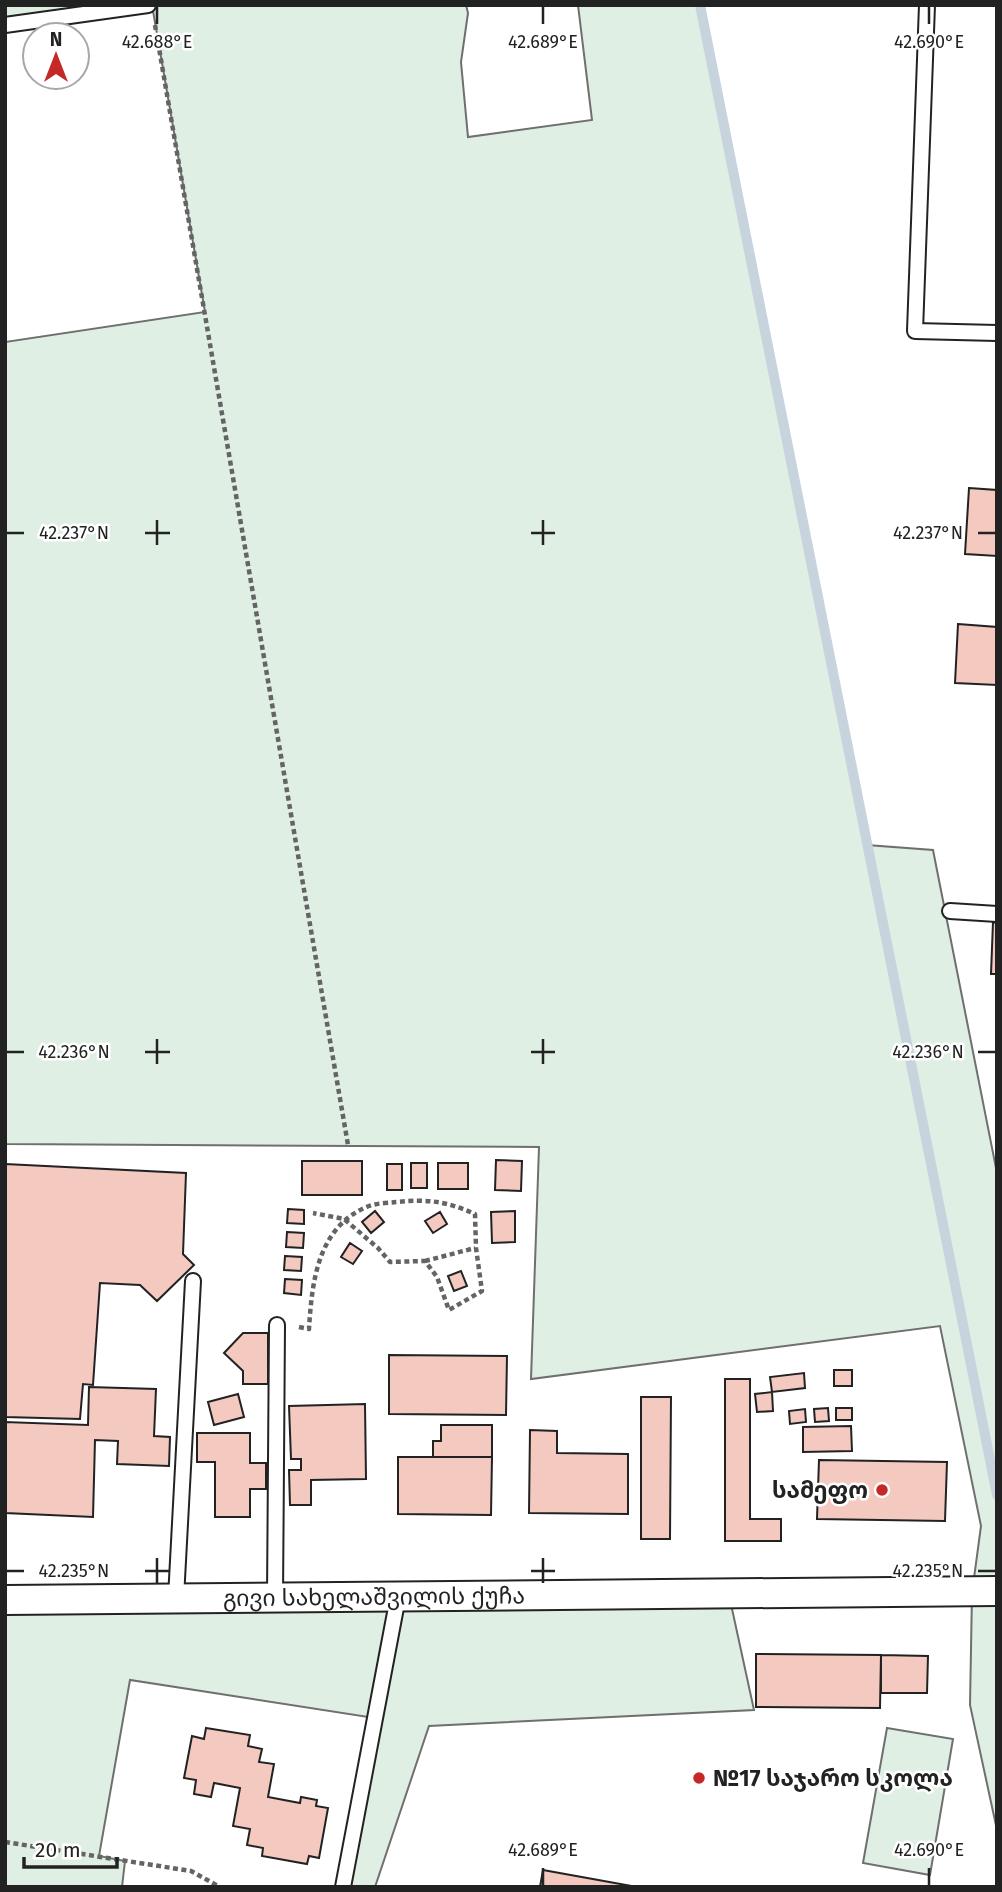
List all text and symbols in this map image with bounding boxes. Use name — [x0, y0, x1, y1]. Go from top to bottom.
north arrow — [21, 21, 91, 91]
text: N — [50, 28, 62, 51]
text: 42.688°E — [122, 31, 192, 53]
text: 42.689°E — [508, 31, 578, 53]
text: 42.690°E — [894, 31, 964, 53]
text: 42.237°N — [39, 522, 109, 544]
text: 42.237°N — [893, 522, 963, 544]
text: 42.236°N — [38, 1041, 110, 1063]
text: 42.236°N — [892, 1041, 964, 1063]
place label: სამეფო — [772, 1476, 868, 1504]
marker: სამეფო — [874, 1482, 890, 1498]
text: 42.235°N — [39, 1560, 109, 1582]
text: 42.235°N — [893, 1560, 963, 1582]
street label: გივი სახელაშვილის ქუჩა — [223, 1581, 525, 1612]
place label: №17 საჯარო სკოლა — [713, 1764, 953, 1792]
marker: №17 საჯარო სკოლა — [691, 1770, 707, 1786]
scale bar — [24, 1826, 117, 1870]
text: 20 m — [35, 1837, 81, 1863]
text: 42.689°E — [508, 1839, 578, 1861]
text: 42.690°E — [894, 1839, 964, 1861]

